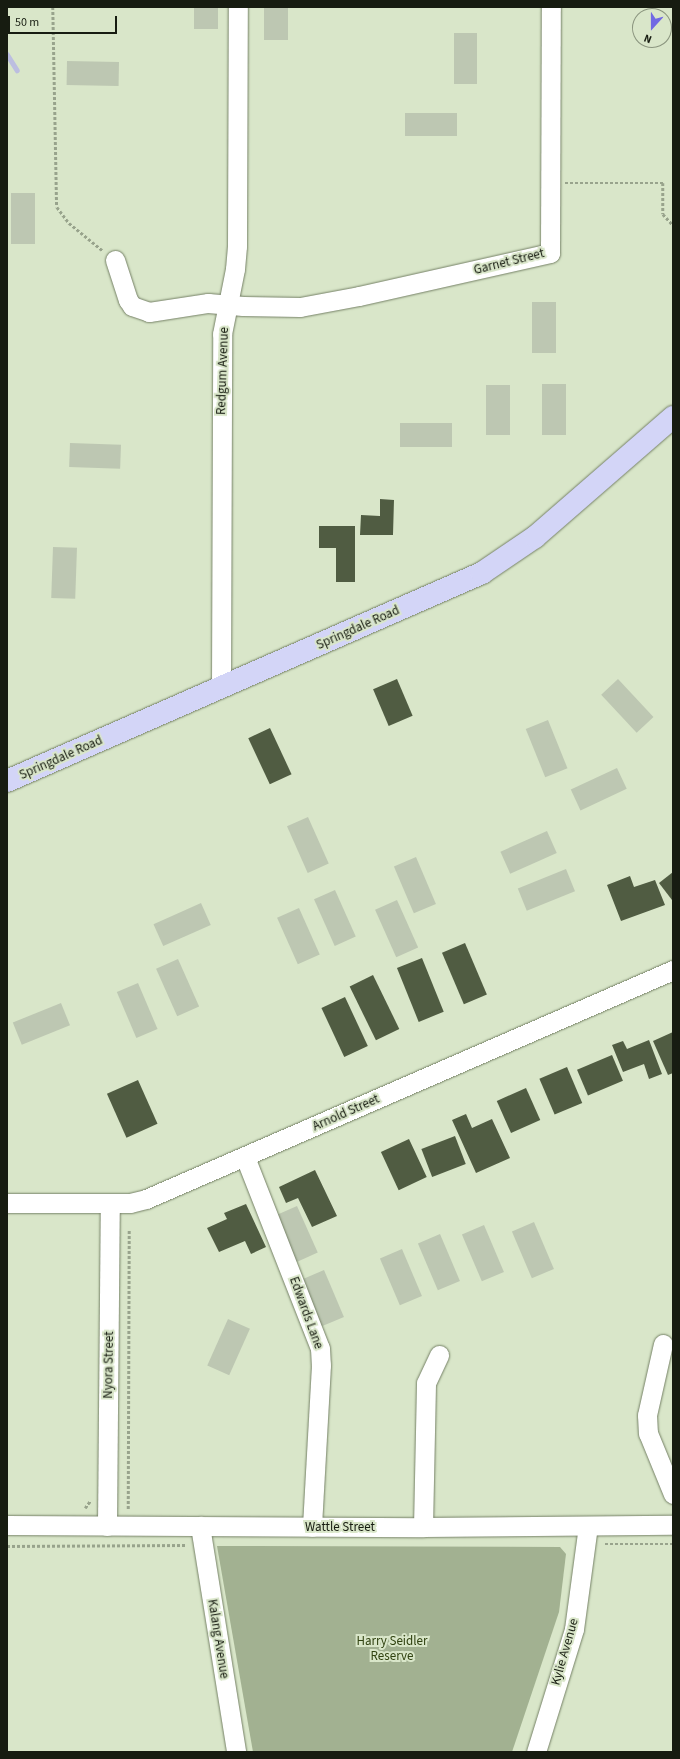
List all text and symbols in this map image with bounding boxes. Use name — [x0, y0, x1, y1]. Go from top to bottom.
scale bar — [10, 8, 119, 34]
north arrow — [632, 8, 672, 48]
text: 50 m — [15, 14, 39, 31]
text: N — [642, 30, 654, 47]
street label: Garnet Street — [472, 246, 546, 278]
street label: Redgum Avenue — [214, 327, 232, 415]
street label: Springdale Road — [314, 603, 402, 653]
street label: Springdale Road — [17, 733, 105, 783]
street label: Arnold Street — [310, 1091, 382, 1135]
street label: Edwards Lane — [286, 1275, 326, 1351]
street label: Nyora Street — [101, 1331, 117, 1399]
street label: Wattle Street — [305, 1519, 375, 1535]
street label: Kalang Avenue — [204, 1598, 232, 1680]
street label: Kylie Avenue — [548, 1617, 582, 1687]
park label: Harry Seidler Reserve — [356, 1634, 428, 1665]

